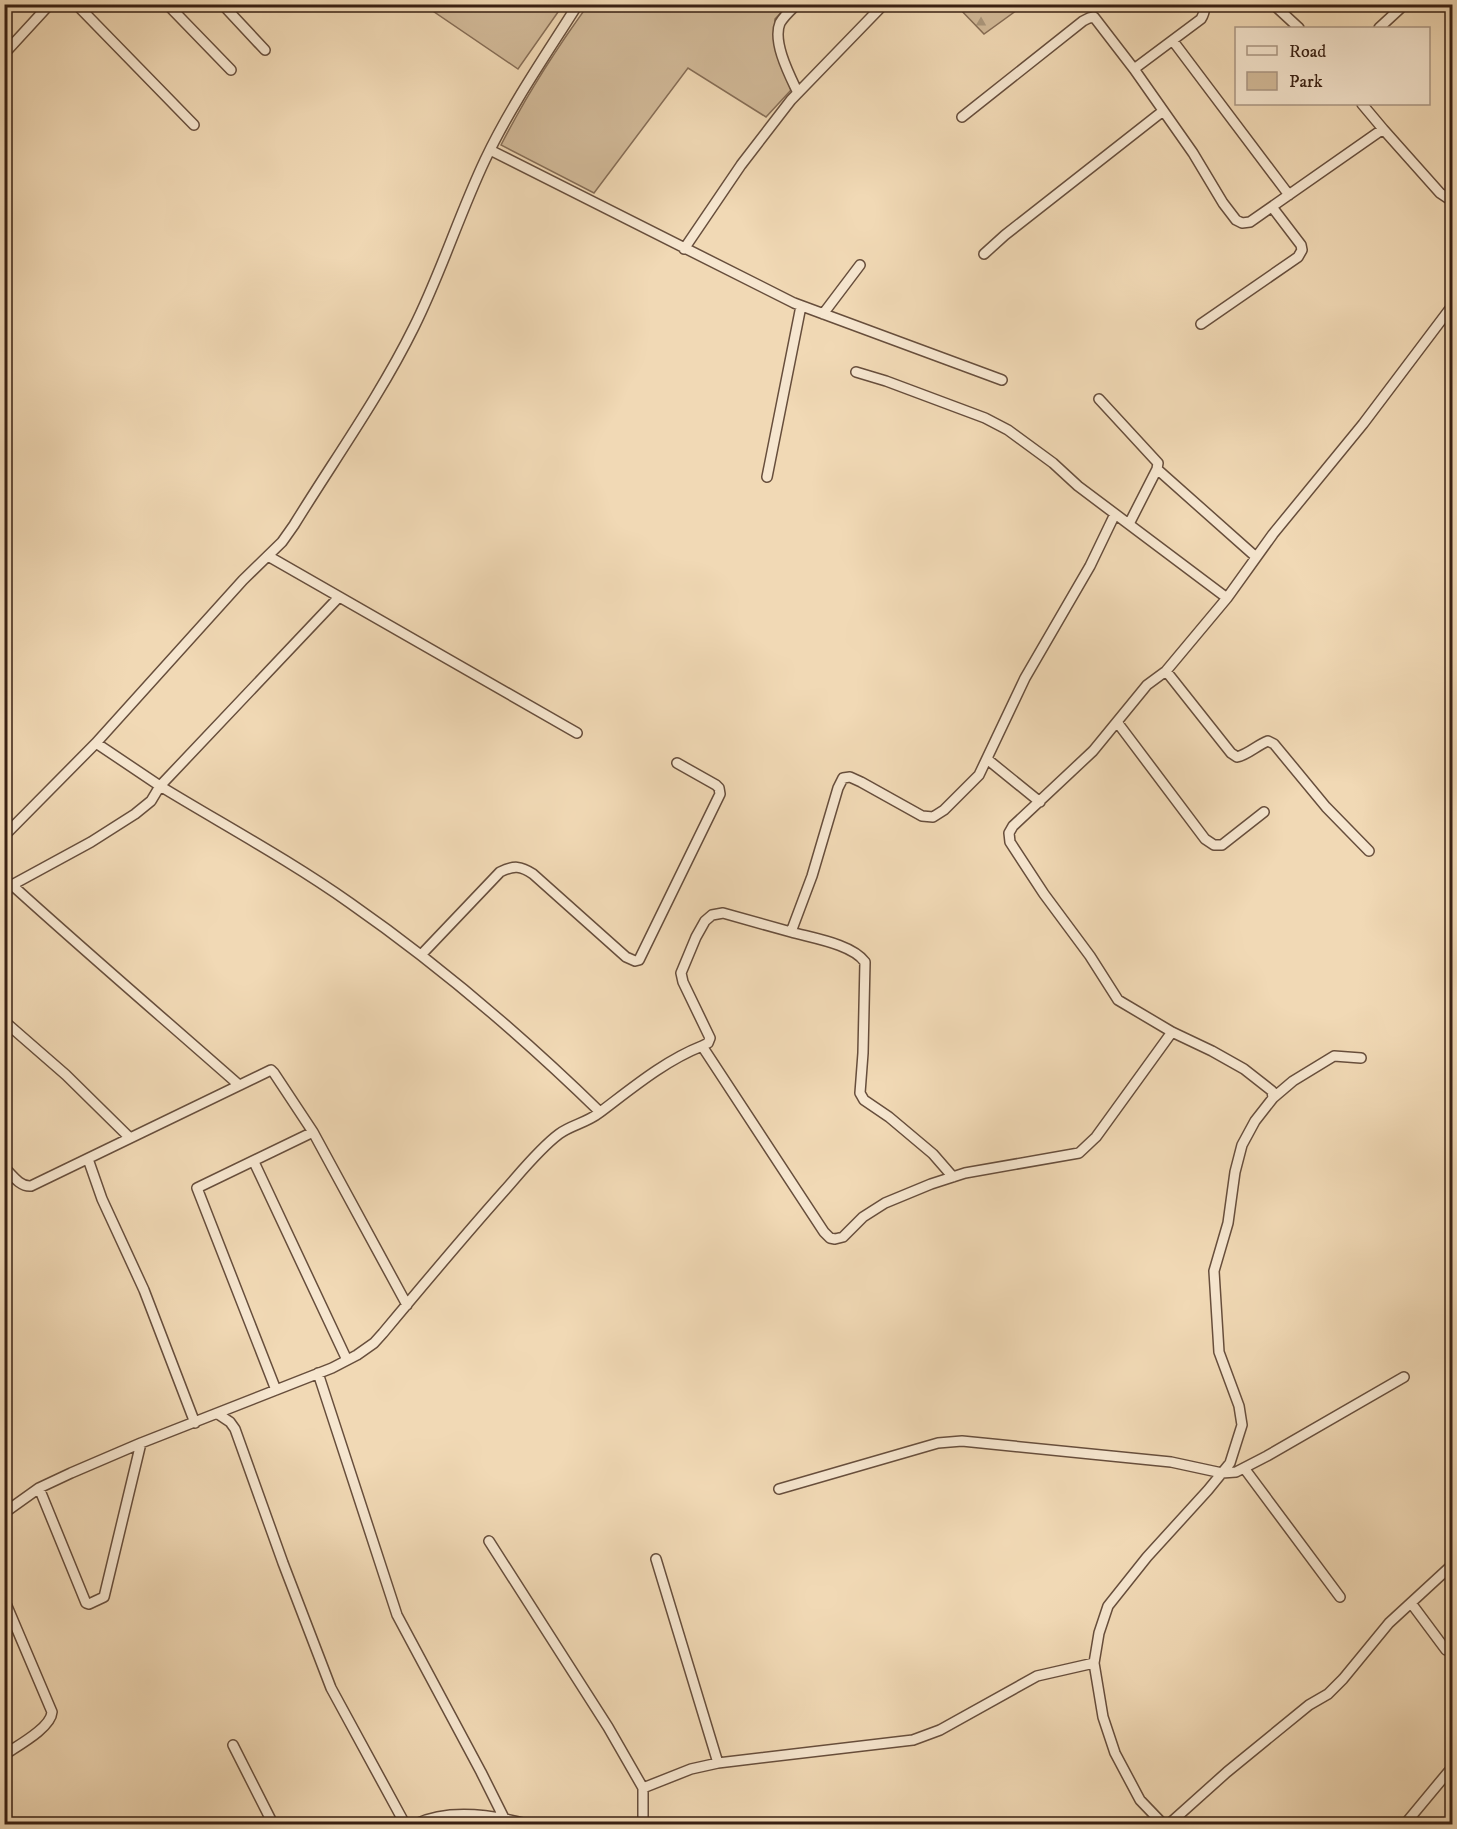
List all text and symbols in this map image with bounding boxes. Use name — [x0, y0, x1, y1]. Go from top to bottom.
legend — [1235, 27, 1430, 105]
text: Road — [1289, 41, 1326, 63]
text: Park — [1289, 71, 1323, 93]

